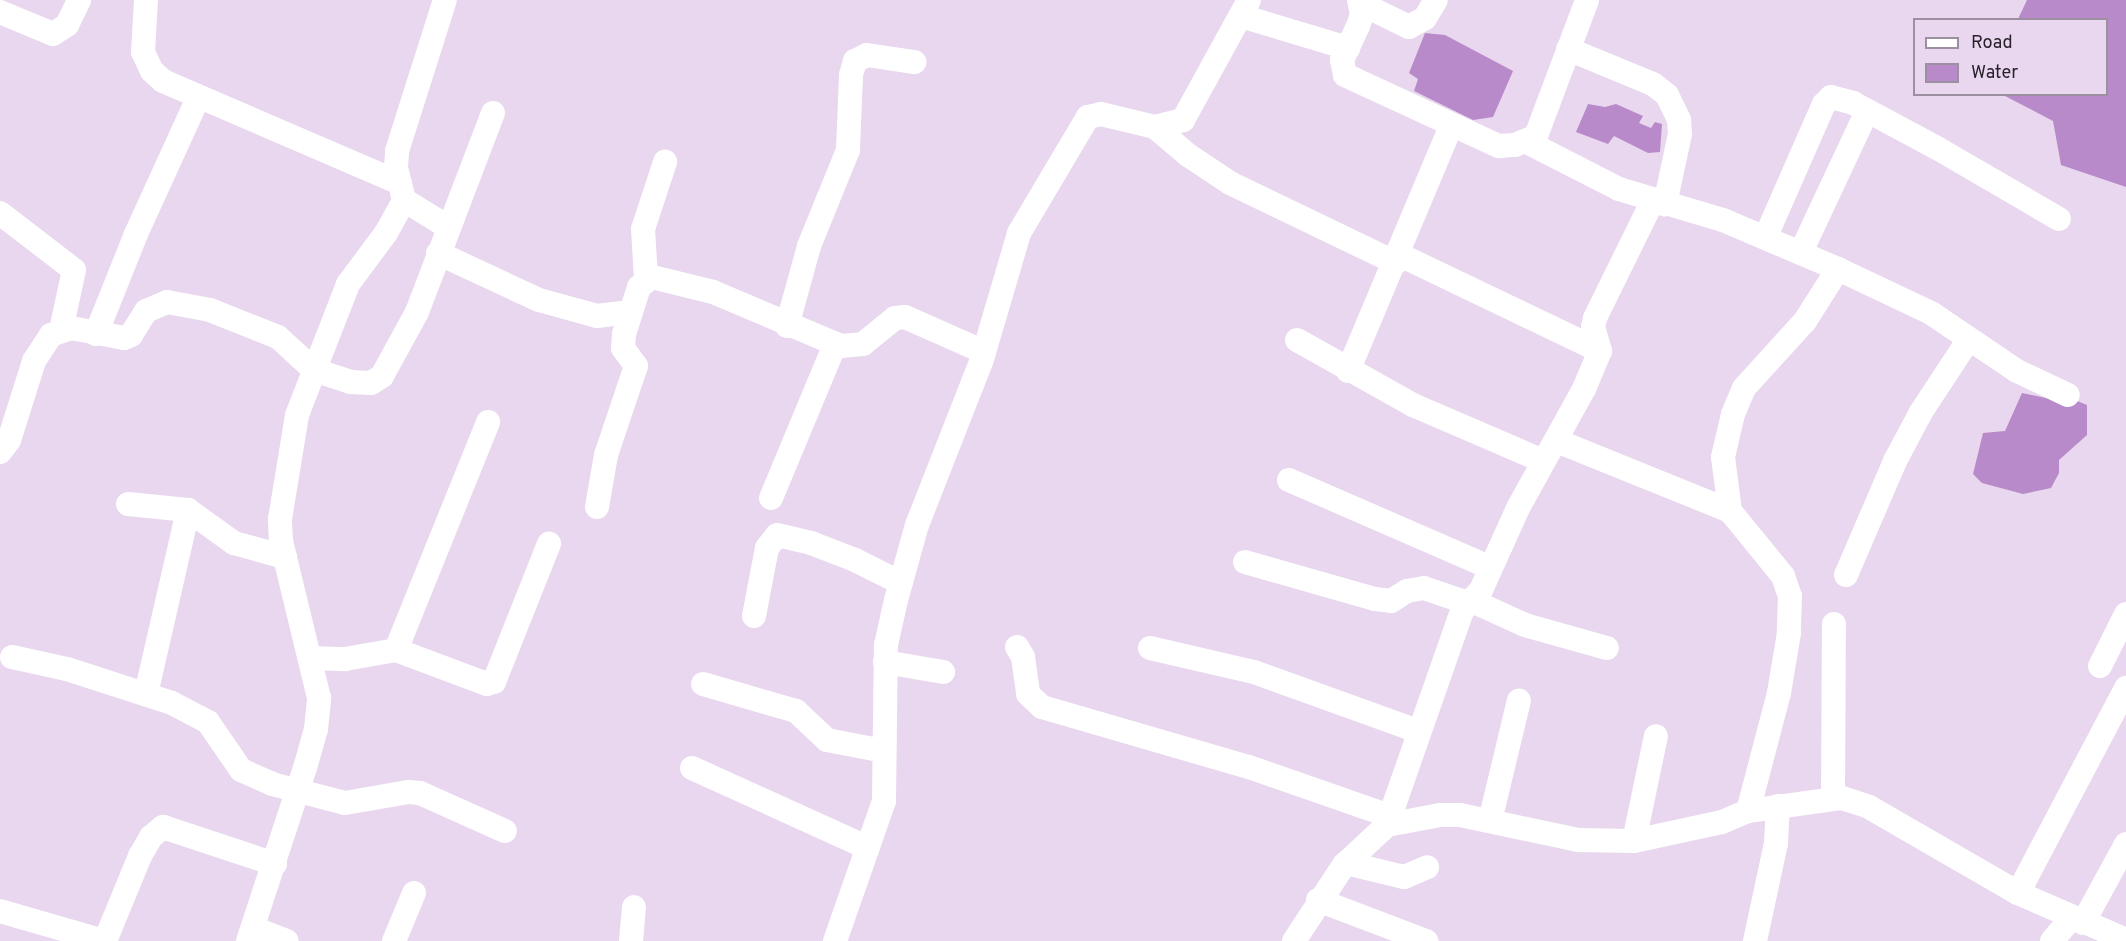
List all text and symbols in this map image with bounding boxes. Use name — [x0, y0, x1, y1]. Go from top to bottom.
legend — [1913, 18, 2108, 96]
text: Road — [1971, 32, 2013, 55]
text: Water — [1971, 62, 2018, 85]

